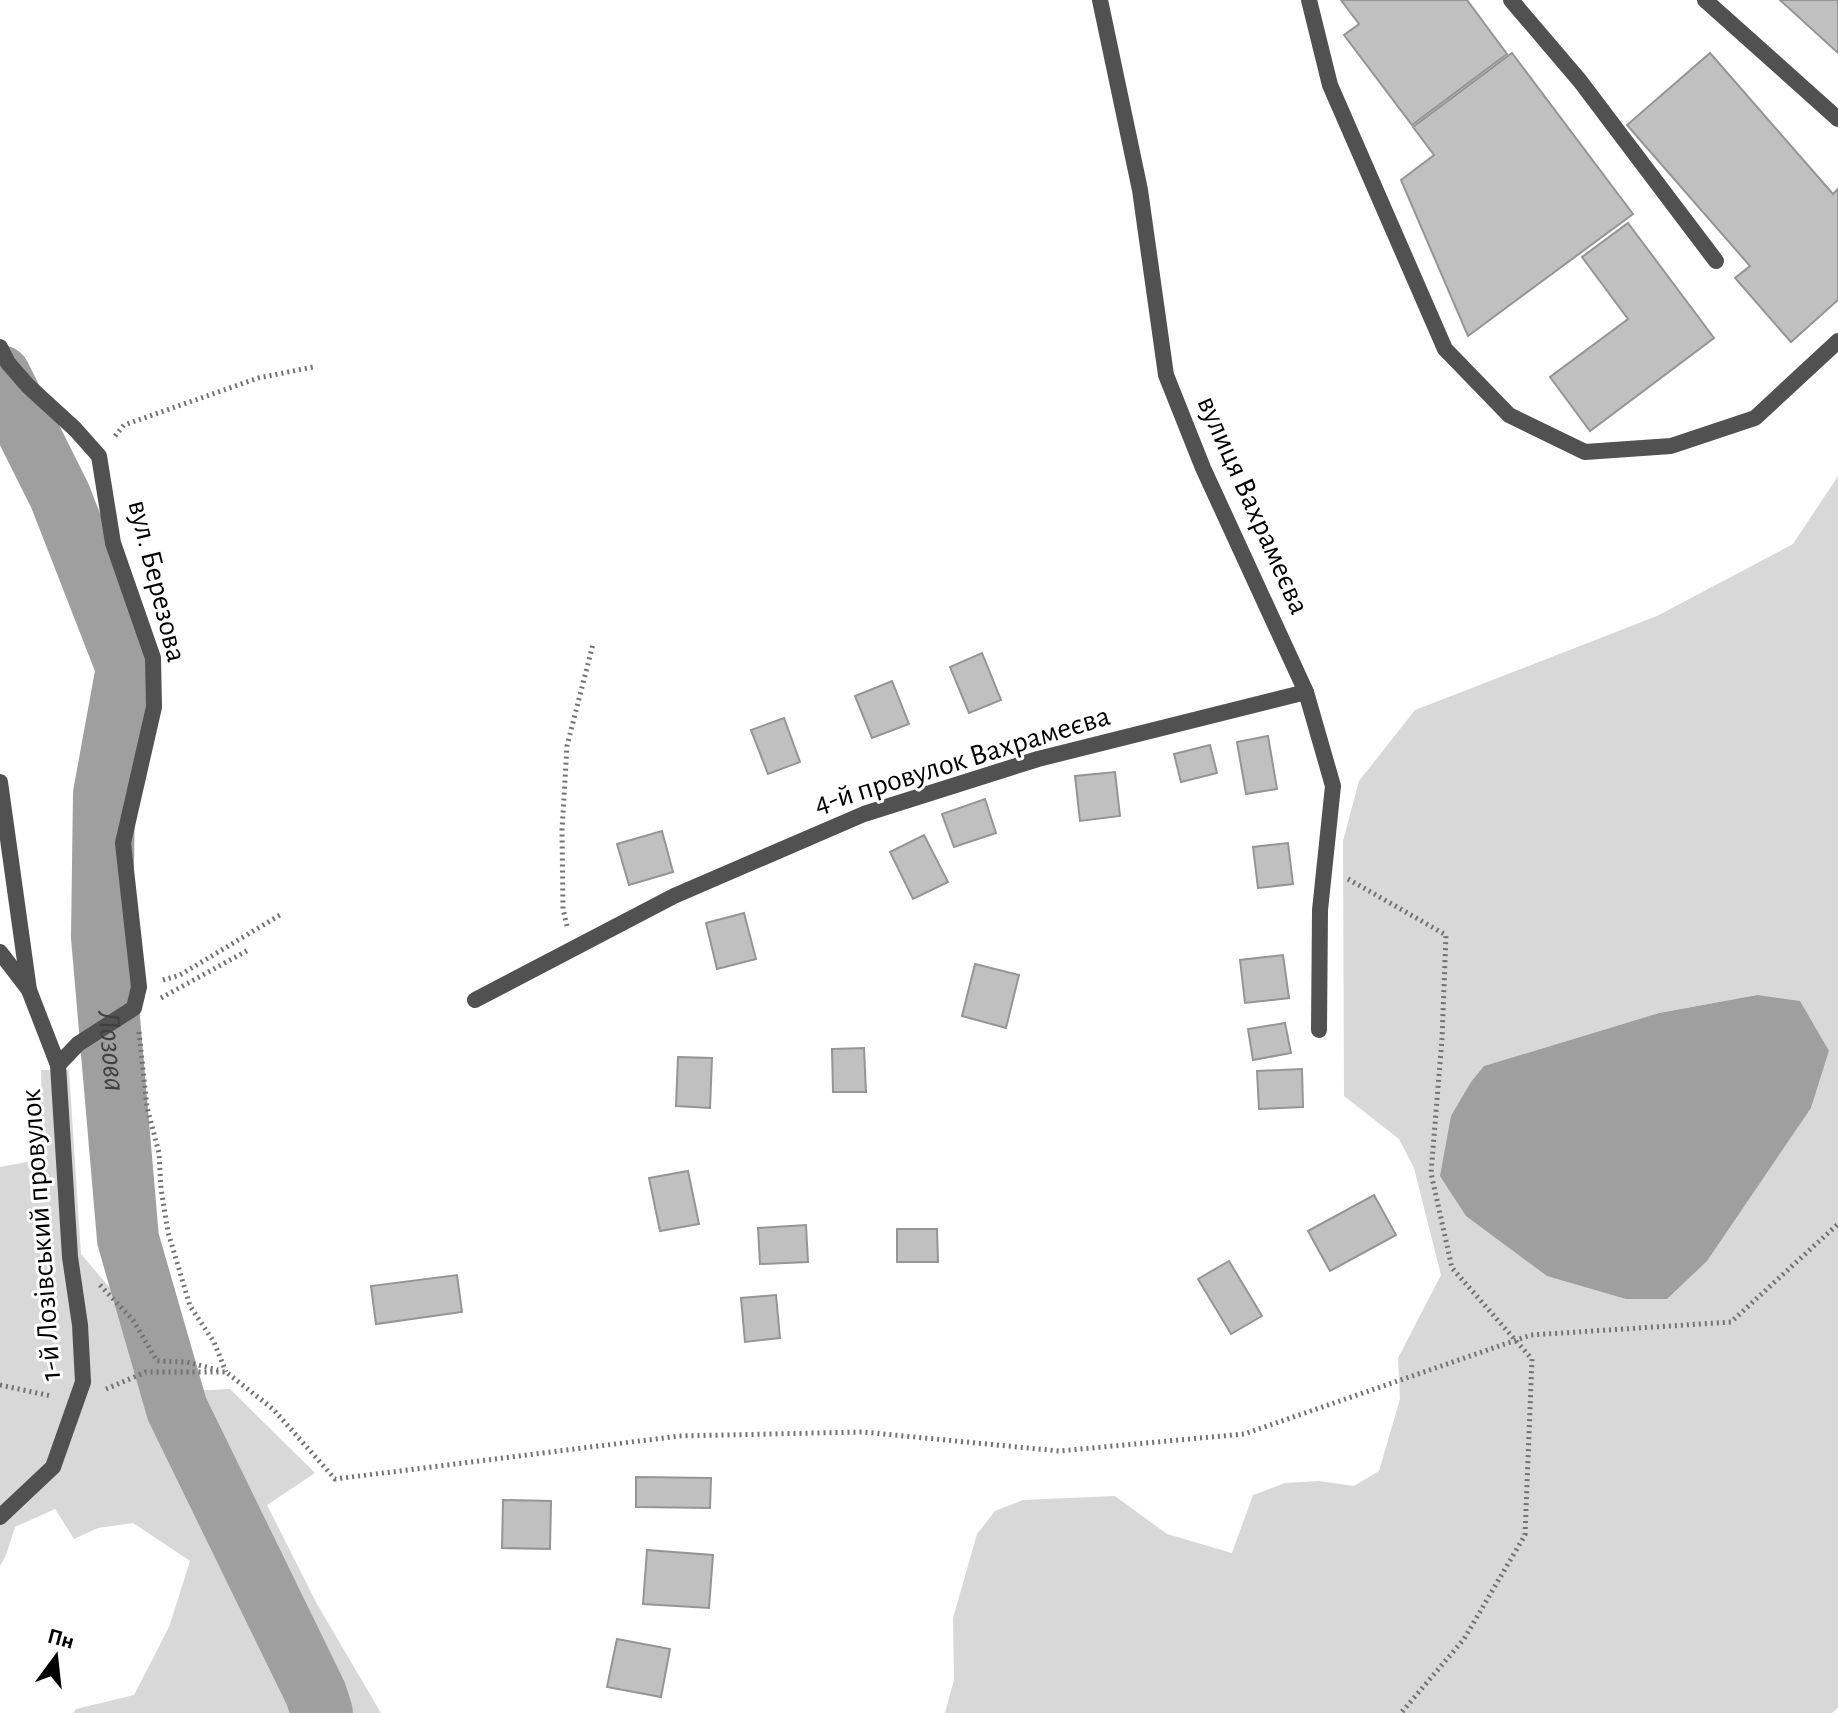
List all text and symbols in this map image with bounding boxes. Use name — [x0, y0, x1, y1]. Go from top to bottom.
street label: вулиця Вахрамеєва — [1191, 391, 1315, 619]
street label: вул. Березова — [122, 497, 192, 665]
street label: 4-й провулок Вахрамеєва — [810, 701, 1114, 819]
water label: Лозова — [92, 1008, 131, 1093]
street label: 1-й Лозівський провулок — [16, 1088, 66, 1382]
north arrow — [16, 1617, 96, 1697]
text: Пн — [45, 1625, 77, 1653]

